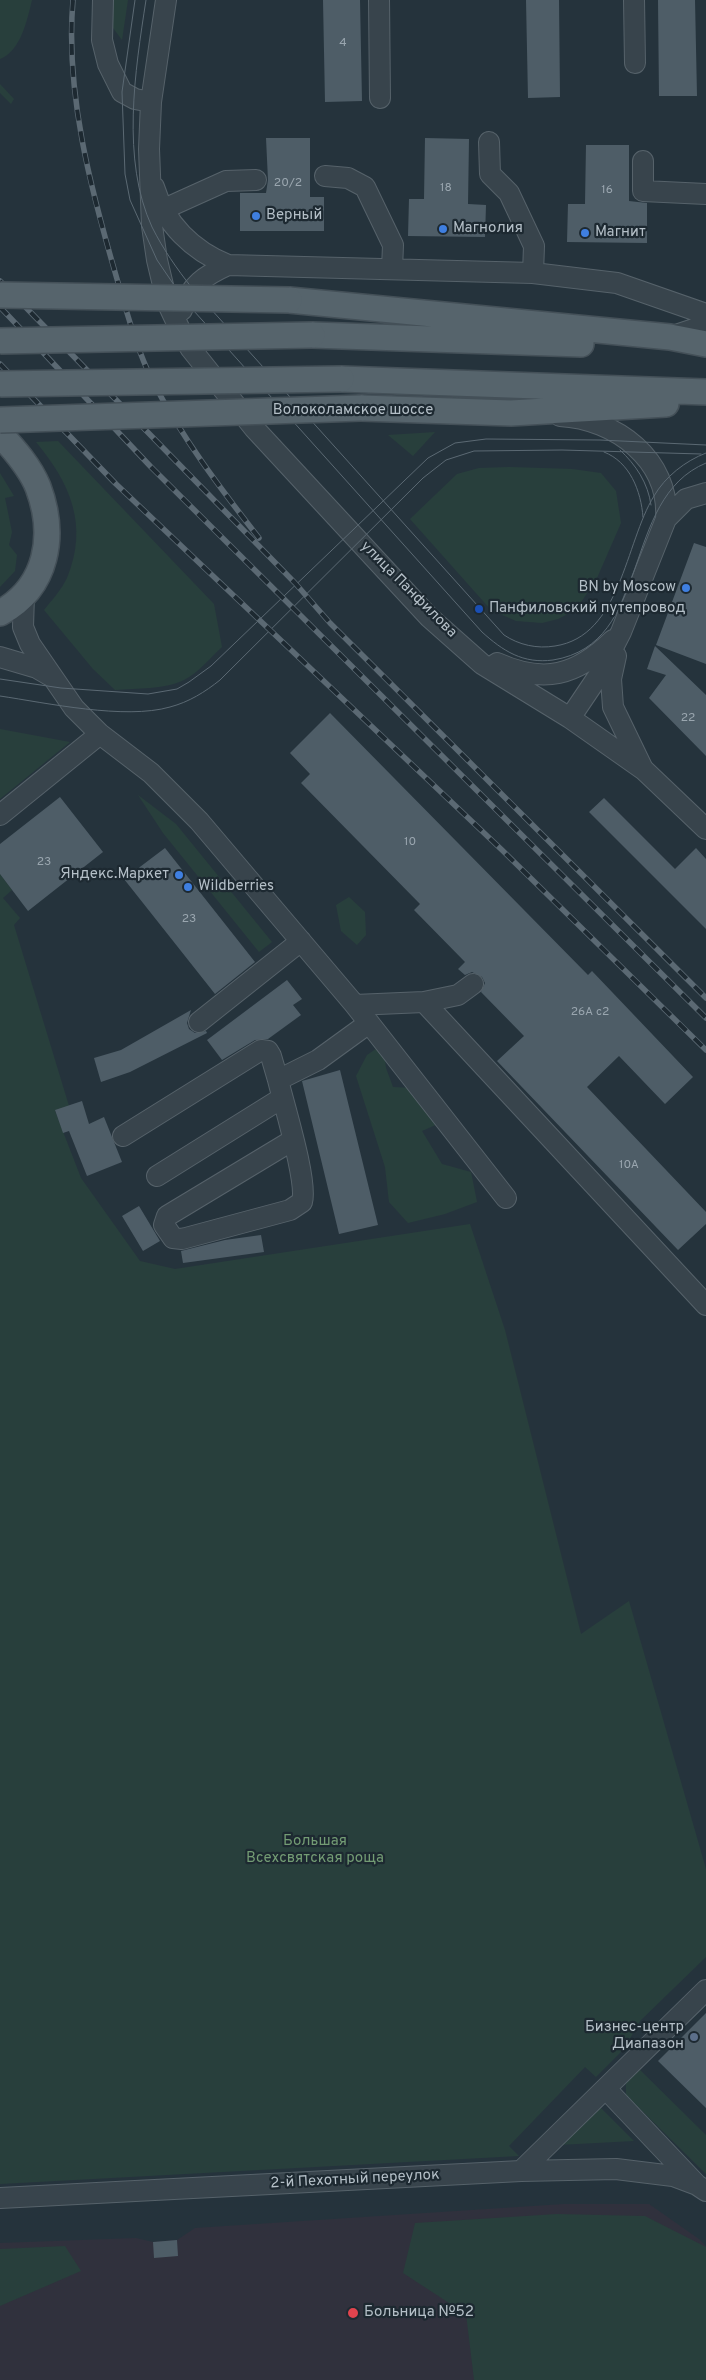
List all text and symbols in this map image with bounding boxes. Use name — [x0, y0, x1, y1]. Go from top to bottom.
house number: 4 — [339, 37, 347, 51]
house number: 20/2 — [274, 177, 302, 191]
house number: 18 — [440, 182, 452, 196]
house number: 16 — [601, 184, 613, 198]
place label: Верный — [266, 207, 322, 225]
marker: Верный — [250, 210, 262, 222]
place label: Магнолия — [453, 220, 523, 238]
marker: Магнолия — [437, 223, 449, 235]
place label: Магнит — [595, 224, 646, 242]
marker: Магнит — [579, 227, 591, 239]
street label: Волоколамское шоссе — [273, 402, 433, 420]
street label: улица Панфилова — [356, 538, 460, 642]
place label: BN by Moscow — [579, 579, 676, 597]
marker: BN by Moscow — [680, 582, 692, 594]
place label: Панфиловский путепровод — [489, 600, 685, 618]
marker: Панфиловский путепровод — [473, 603, 485, 615]
house number: 22 — [681, 712, 695, 726]
house number: 10 — [404, 836, 416, 850]
house number: 23 — [37, 856, 51, 870]
place label: Яндекс.Маркет — [60, 866, 169, 884]
marker: Яндекс.Маркет — [173, 869, 185, 881]
place label: Wildberries — [198, 878, 274, 896]
marker: Wildberries — [182, 881, 194, 893]
house number: 23 — [182, 913, 196, 927]
house number: 26А с2 — [571, 1006, 609, 1020]
house number: 10А — [619, 1159, 639, 1173]
park label: Большая Всехсвятская роща — [246, 1833, 384, 1868]
place label: Бизнес-центр Диапазон — [585, 2019, 684, 2054]
marker: Бизнес-центр Диапазон — [688, 2031, 700, 2043]
street label: 2-й Пехотный переулок — [270, 2167, 440, 2193]
place label: Больница №52 — [364, 2304, 474, 2322]
marker: Больница №52 — [346, 2306, 360, 2320]

